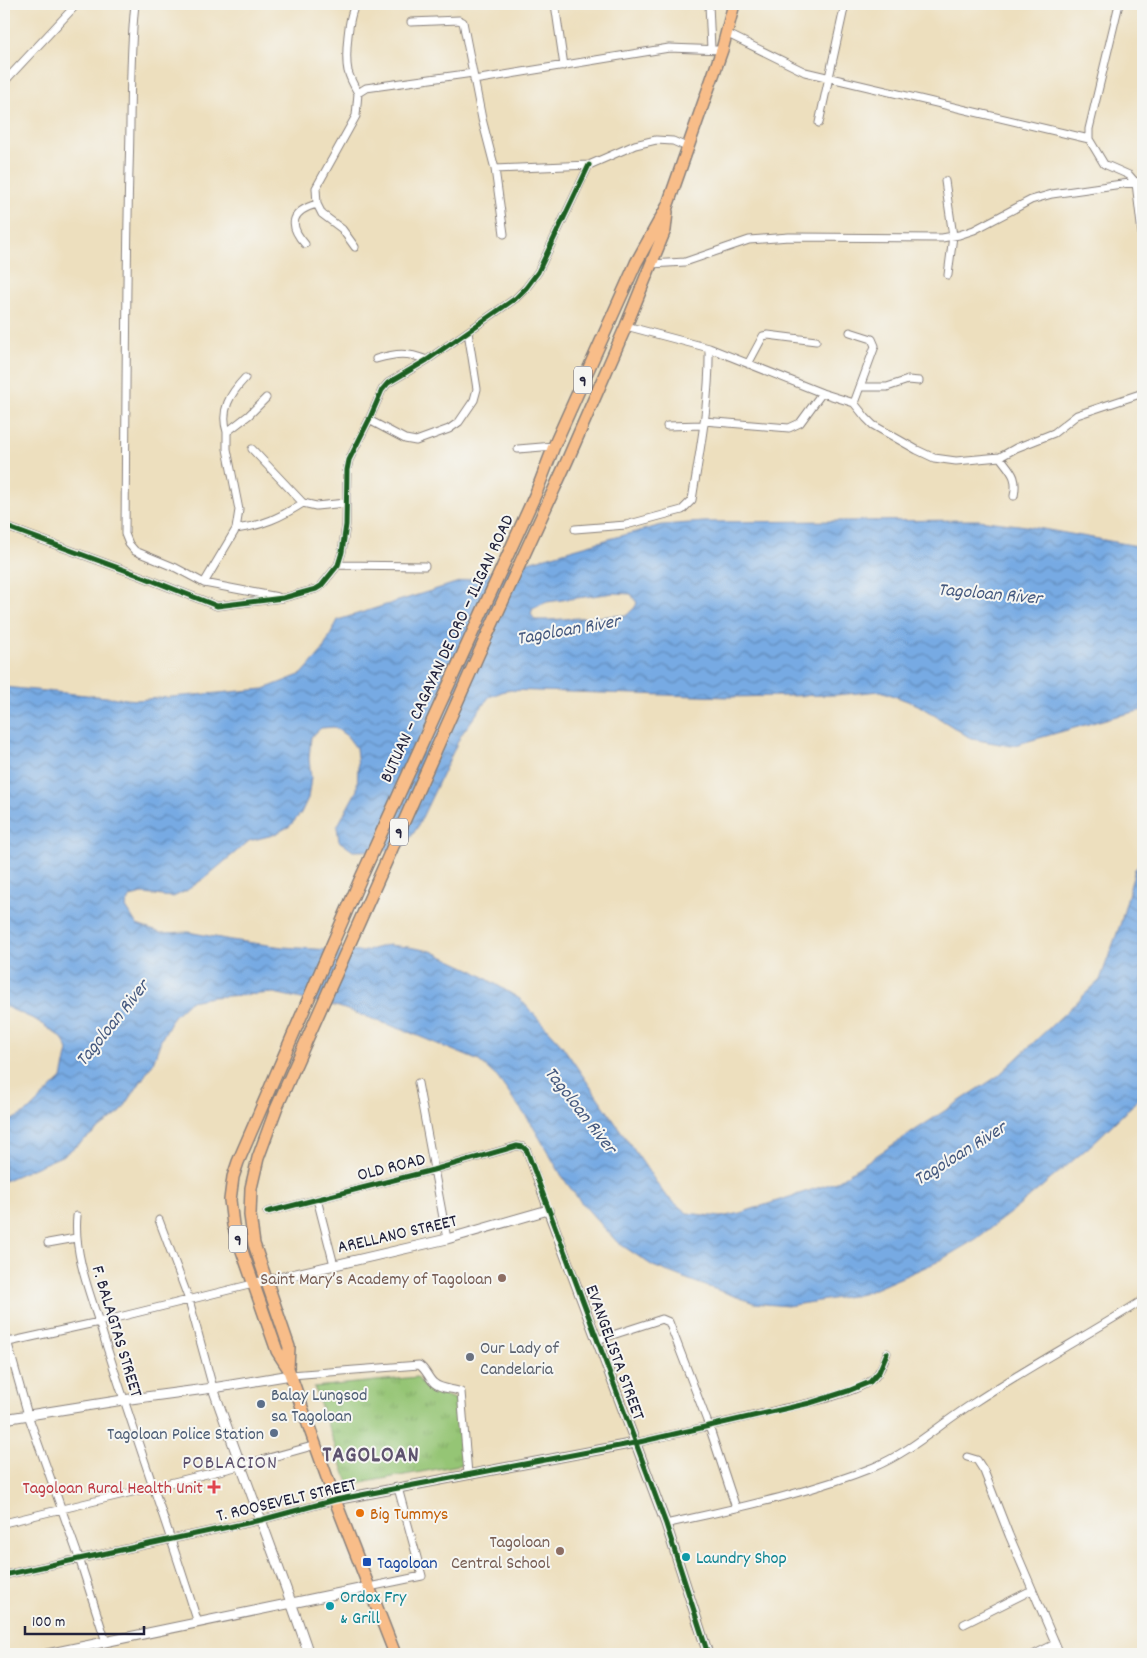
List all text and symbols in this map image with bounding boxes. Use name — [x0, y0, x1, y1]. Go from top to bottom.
road number: 9 — [574, 366, 592, 394]
street label: BUTUAN – CAGAYAN DE ORO – ILIGAN ROAD — [375, 511, 521, 787]
water label: Tagoloan River — [937, 577, 1045, 614]
water label: Tagoloan River — [515, 609, 624, 654]
road number: 9 — [390, 819, 408, 846]
water label: Tagoloan River — [70, 974, 158, 1073]
water label: Tagoloan River — [536, 1062, 623, 1162]
water label: Tagoloan River — [909, 1115, 1014, 1194]
street label: OLD ROAD — [355, 1148, 428, 1189]
street label: ARELLANO STREET — [335, 1210, 460, 1261]
road number: 9 — [229, 1226, 247, 1252]
street label: F. BALAGTAS STREET — [84, 1263, 147, 1401]
place label: Saint Mary’s Academy of Tagoloan — [260, 1268, 492, 1293]
marker: Saint Mary’s Academy of Tagoloan — [496, 1272, 508, 1284]
street label: EVANGELISTA STREET — [578, 1282, 650, 1424]
place label: Our Lady of Candelaria — [480, 1337, 560, 1383]
marker: Our Lady of Candelaria — [464, 1351, 476, 1363]
place label: Balay Lungsod sa Tagoloan — [271, 1384, 367, 1430]
marker: Balay Lungsod sa Tagoloan — [255, 1398, 267, 1410]
place label: Tagoloan Police Station — [107, 1423, 264, 1448]
marker: Tagoloan Police Station — [268, 1427, 280, 1439]
district label: TAGOLOAN — [322, 1441, 420, 1472]
district label: POBLACION — [182, 1450, 278, 1478]
street label: T. ROOSEVELT STREET — [214, 1473, 359, 1530]
place label: Tagoloan Rural Health Unit — [22, 1477, 203, 1502]
marker: Tagoloan Rural Health Unit — [207, 1480, 221, 1494]
place label: Big Tummys — [370, 1503, 448, 1528]
marker: Big Tummys — [354, 1507, 366, 1519]
place label: Tagoloan Central School — [451, 1531, 551, 1577]
marker: Tagoloan Central School — [554, 1545, 566, 1557]
place label: Laundry Shop — [696, 1547, 787, 1572]
marker: Laundry Shop — [680, 1551, 692, 1563]
place label: Tagoloan — [377, 1552, 438, 1577]
marker: Tagoloan — [361, 1556, 373, 1568]
place label: Ordox Fry & Grill — [340, 1586, 407, 1632]
marker: Ordox Fry & Grill — [324, 1600, 336, 1612]
scale bar — [25, 1603, 144, 1635]
text: 100 m — [32, 1612, 65, 1634]

